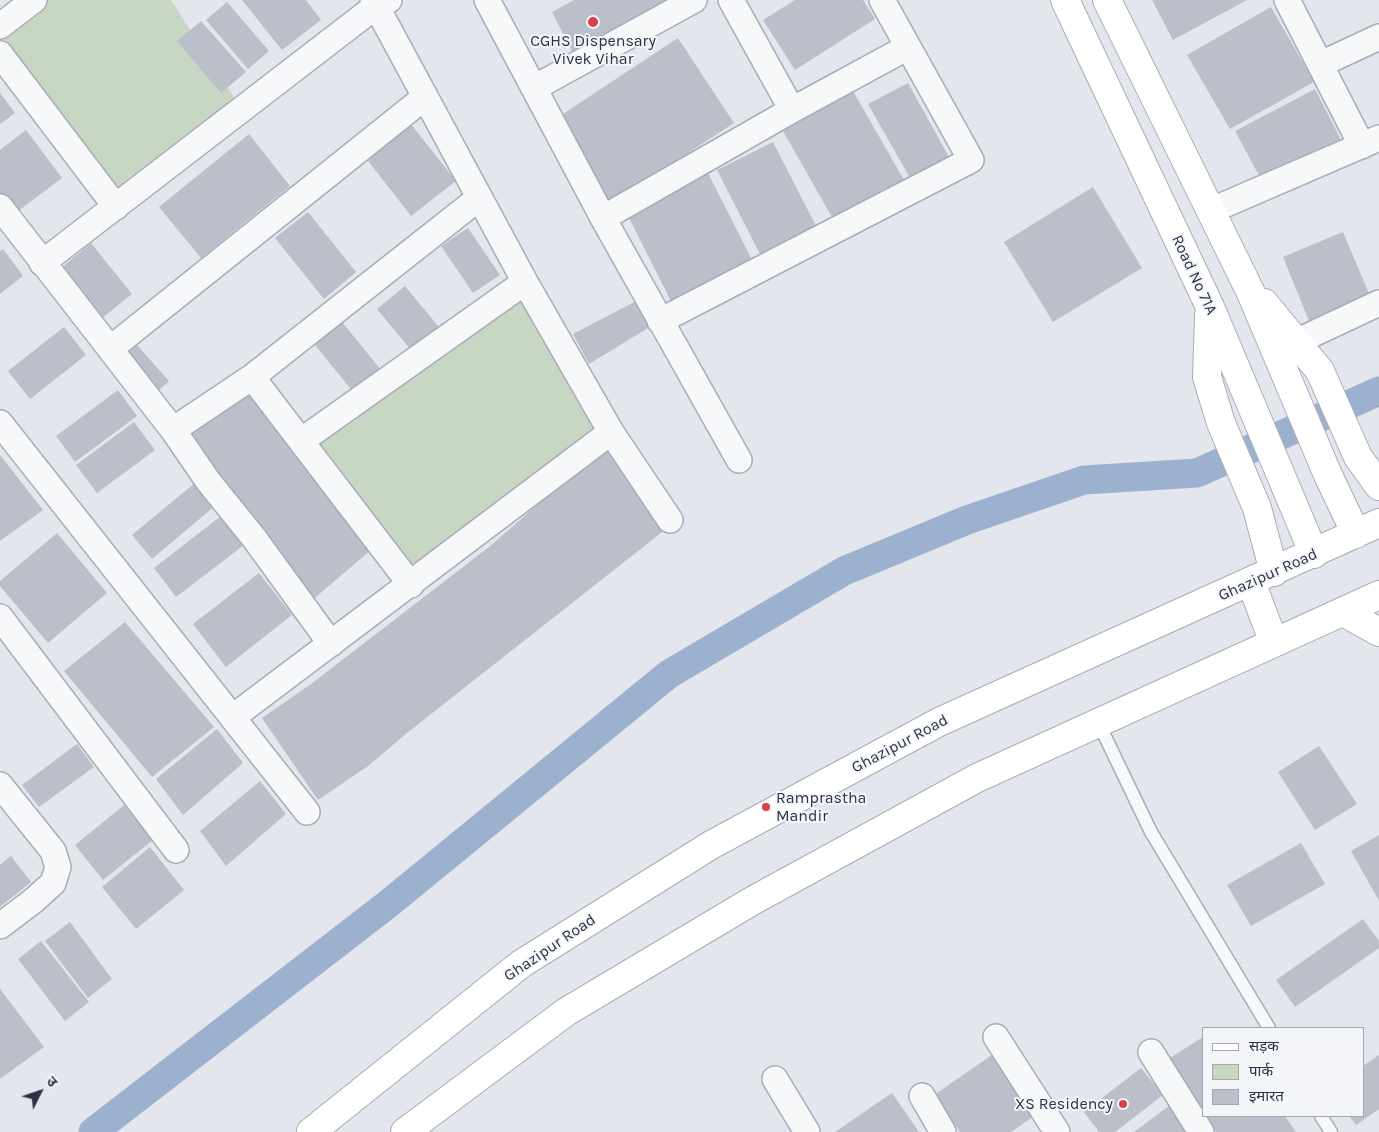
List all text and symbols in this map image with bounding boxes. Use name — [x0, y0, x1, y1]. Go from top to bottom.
marker: CGHS Dispensary Vivek Vihar — [586, 15, 600, 29]
place label: CGHS Dispensary Vivek Vihar — [530, 31, 656, 69]
street label: Road No 71A — [1167, 232, 1221, 318]
street label: Ghazipur Road — [1215, 545, 1321, 605]
street label: Ghazipur Road — [848, 711, 952, 777]
place label: Ramprastha Mandir — [776, 788, 866, 826]
marker: Ramprastha Mandir — [760, 801, 772, 813]
street label: Ghazipur Road — [500, 910, 600, 986]
legend — [1202, 1027, 1364, 1117]
text: सड़क — [1249, 1037, 1279, 1055]
text: पार्क — [1249, 1062, 1273, 1080]
north arrow — [15, 1067, 65, 1117]
text: उ — [43, 1073, 61, 1090]
text: इमारत — [1249, 1087, 1284, 1105]
place label: XS Residency — [1015, 1094, 1113, 1114]
marker: XS Residency — [1117, 1098, 1129, 1110]

